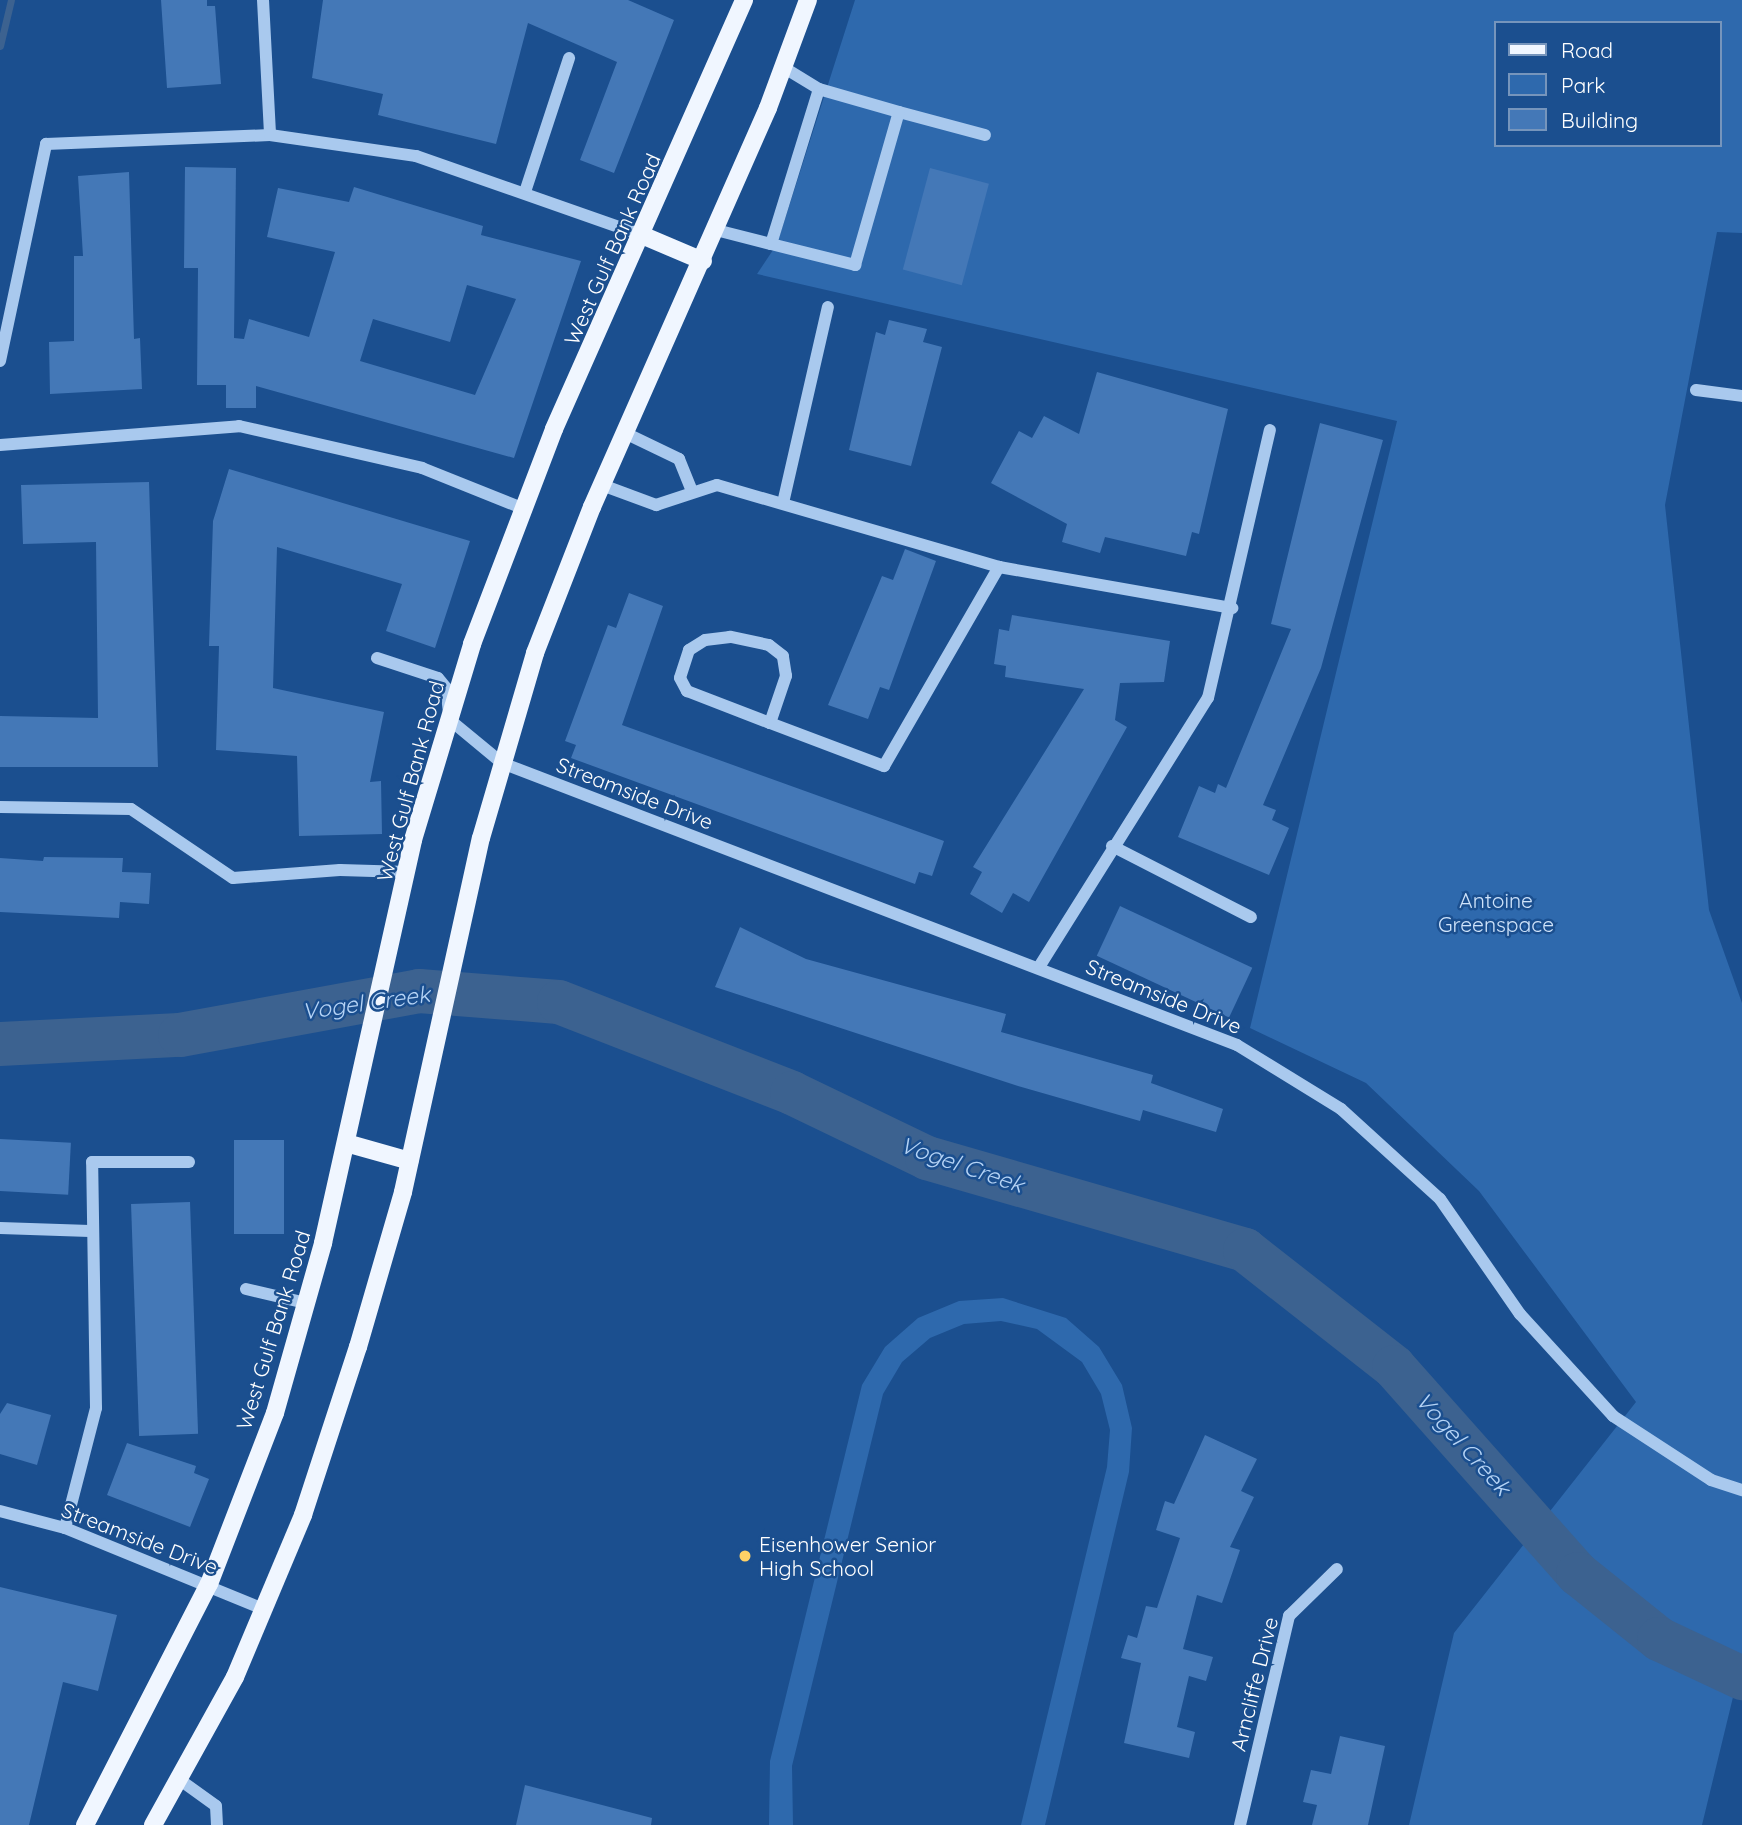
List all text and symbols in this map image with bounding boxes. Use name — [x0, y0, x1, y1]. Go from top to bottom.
legend — [1494, 21, 1721, 147]
text: Road — [1561, 37, 1613, 63]
text: Park — [1561, 72, 1605, 98]
text: Building — [1561, 107, 1638, 133]
street label: West Gulf Bank Road — [558, 149, 666, 349]
street label: West Gulf Bank Road — [371, 678, 449, 884]
street label: Streamside Drive — [553, 752, 717, 834]
park label: Antoine Greenspace — [1438, 887, 1554, 937]
street label: Streamside Drive — [1083, 953, 1245, 1039]
water label: Vogel Creek — [300, 980, 432, 1026]
water label: Vogel Creek — [897, 1131, 1027, 1199]
street label: West Gulf Bank Road — [231, 1227, 315, 1433]
water label: Vogel Creek — [1410, 1387, 1516, 1501]
street label: Streamside Drive — [58, 1497, 222, 1579]
place label: Eisenhower Senior High School — [759, 1531, 936, 1581]
marker: Eisenhower Senior High School — [737, 1548, 753, 1564]
street label: Arncliffe Drive — [1225, 1614, 1283, 1754]

